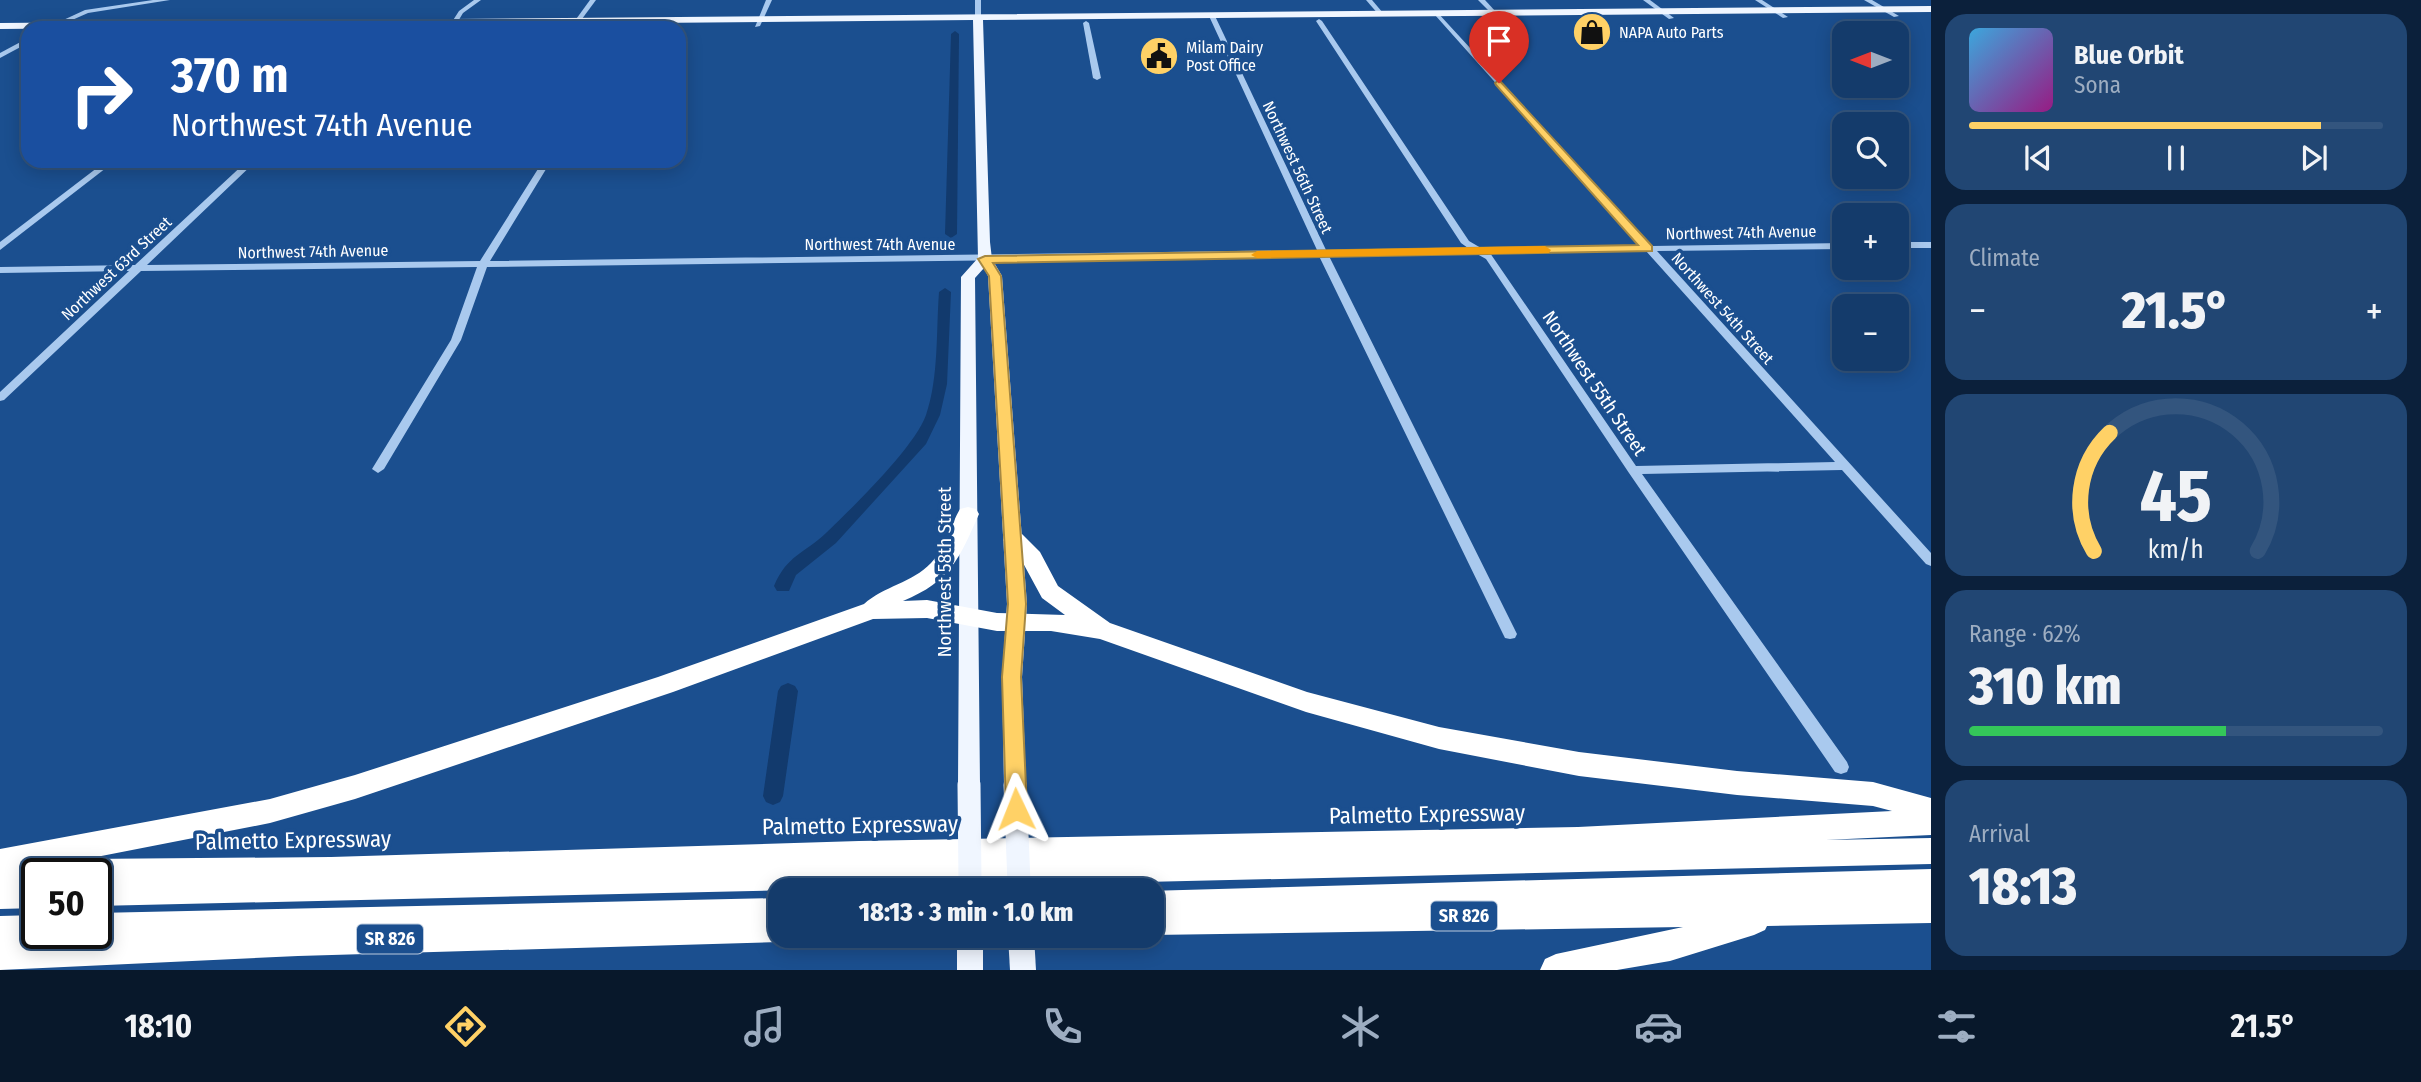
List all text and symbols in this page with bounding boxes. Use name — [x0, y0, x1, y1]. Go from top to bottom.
pin — [1469, 11, 1529, 83]
shop icon: NAPA Auto Parts — [1571, 11, 1613, 53]
north arrow — [1832, 21, 1909, 98]
map controls — [1832, 21, 1909, 371]
icon: arrive — [1480, 22, 1518, 60]
place label: NAPA Auto Parts — [1619, 23, 1724, 42]
public building icon: Milam Dairy Post Office — [1138, 35, 1180, 77]
place label: Milam Dairy Post Office — [1186, 38, 1264, 75]
text: Blue Orbit — [2074, 40, 2184, 71]
text: 370 m — [171, 46, 289, 105]
icon: right — [56, 49, 147, 140]
text: Sona — [2074, 71, 2121, 99]
street label: Northwest 56th Street — [1259, 98, 1337, 237]
text: Northwest 74th Avenue — [171, 106, 473, 144]
button: search — [1832, 112, 1909, 189]
icon: previous — [2019, 139, 2057, 177]
icon: pause — [2157, 139, 2195, 177]
icon: next — [2295, 139, 2333, 177]
button: + — [1832, 203, 1909, 280]
street label: Northwest 63rd Street — [57, 212, 176, 324]
street label: Northwest 74th Avenue — [1665, 222, 1817, 243]
street label: Northwest 74th Avenue — [805, 235, 955, 254]
street label: Northwest 74th Avenue — [237, 241, 389, 262]
text: Climate — [1969, 244, 2040, 272]
street label: Northwest 54th Street — [1668, 249, 1778, 369]
text: 21.5° — [2122, 279, 2230, 342]
text: − — [1969, 288, 1986, 334]
text: + — [2366, 288, 2383, 334]
button: − — [1832, 294, 1909, 371]
street label: Northwest 55th Street — [1538, 307, 1652, 461]
text: 45 — [2140, 453, 2212, 540]
street label: Northwest 58th Street — [933, 486, 956, 657]
text: km/h — [2148, 535, 2204, 565]
text: Range · 62% — [1969, 620, 2081, 648]
text: 310 km — [1969, 655, 2121, 718]
position arrow — [979, 772, 1053, 846]
street label: Palmetto Expressway — [1329, 798, 1526, 830]
street label: Palmetto Expressway — [762, 809, 959, 841]
text: Arrival — [1969, 820, 2030, 848]
street label: Palmetto Expressway — [195, 824, 392, 856]
text: 18:13 — [1969, 855, 2077, 918]
speed limit sign: 50 — [21, 858, 112, 949]
text: 18:13 · 3 min · 1.0 km — [859, 897, 1073, 928]
road number: SR 826 — [1431, 902, 1497, 931]
road number: SR 826 — [357, 924, 423, 954]
icon: directions — [441, 1002, 490, 1051]
icon: music — [740, 1002, 789, 1051]
icon: phone — [1038, 1002, 1087, 1051]
icon: climate — [1336, 1002, 1385, 1051]
icon: car — [1634, 1002, 1683, 1051]
icon: filters — [1932, 1002, 1981, 1051]
text: 18:10 — [125, 1007, 192, 1045]
text: 21.5° — [2230, 1007, 2296, 1045]

